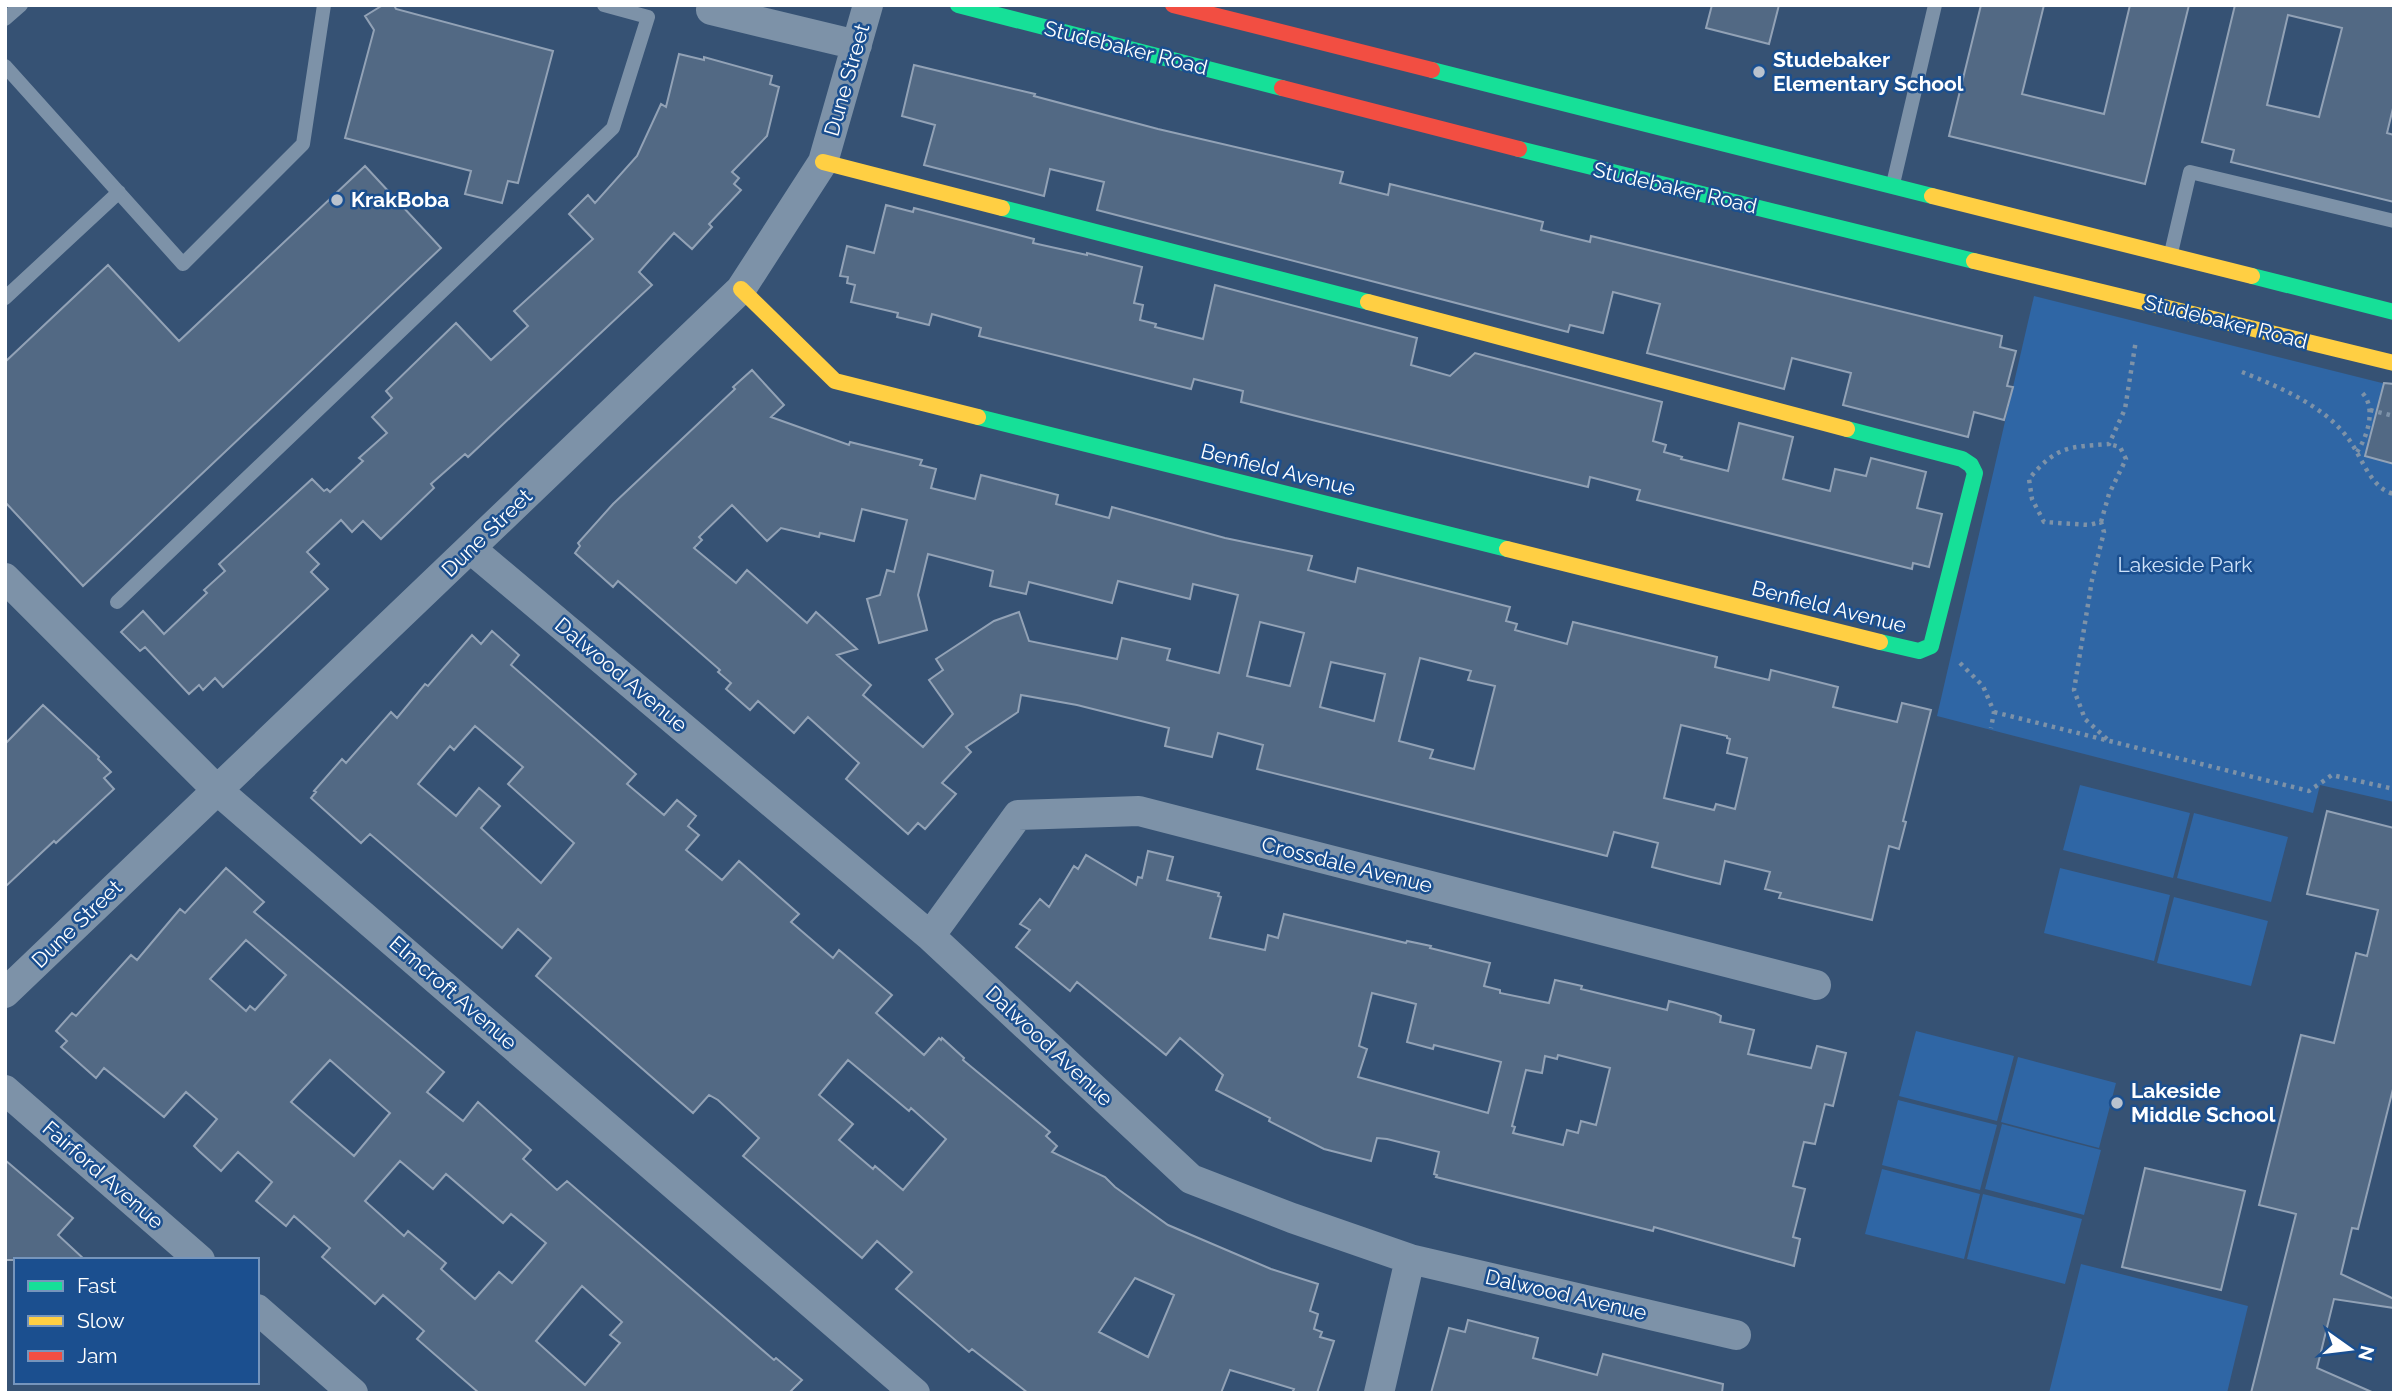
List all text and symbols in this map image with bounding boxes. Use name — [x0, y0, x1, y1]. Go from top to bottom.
street label: Studebaker Road — [1042, 15, 1210, 80]
street label: Dune Street — [819, 21, 874, 139]
place label: Studebaker Elementary School — [1773, 47, 1964, 96]
marker: Studebaker Elementary School — [1751, 64, 1767, 80]
street label: Studebaker Road — [1591, 157, 1759, 219]
place label: KrakBoba — [351, 187, 449, 212]
marker: KrakBoba — [329, 192, 345, 208]
street label: Studebaker Road — [2142, 289, 2310, 354]
street label: Benfield Avenue — [1198, 438, 1358, 501]
street label: Dune Street — [436, 483, 537, 582]
park label: Lakeside Park — [2118, 552, 2252, 577]
street label: Benfield Avenue — [1749, 575, 1909, 638]
street label: Dalwood Avenue — [550, 612, 693, 737]
street label: Crossdale Avenue — [1259, 831, 1435, 898]
street label: Dune Street — [26, 874, 127, 973]
street label: Elmcroft Avenue — [384, 930, 522, 1055]
street label: Dalwood Avenue — [981, 980, 1118, 1111]
place label: Lakeside Middle School — [2131, 1078, 2276, 1127]
marker: Lakeside Middle School — [2109, 1095, 2125, 1111]
street label: Fairford Avenue — [38, 1115, 169, 1234]
legend — [14, 1258, 259, 1384]
street label: Dalwood Avenue — [1483, 1264, 1649, 1325]
text: Fast — [77, 1273, 117, 1298]
text: Slow — [77, 1308, 125, 1333]
north arrow — [2315, 1314, 2385, 1384]
text: Jam — [77, 1343, 118, 1368]
text: N — [2354, 1343, 2379, 1363]

